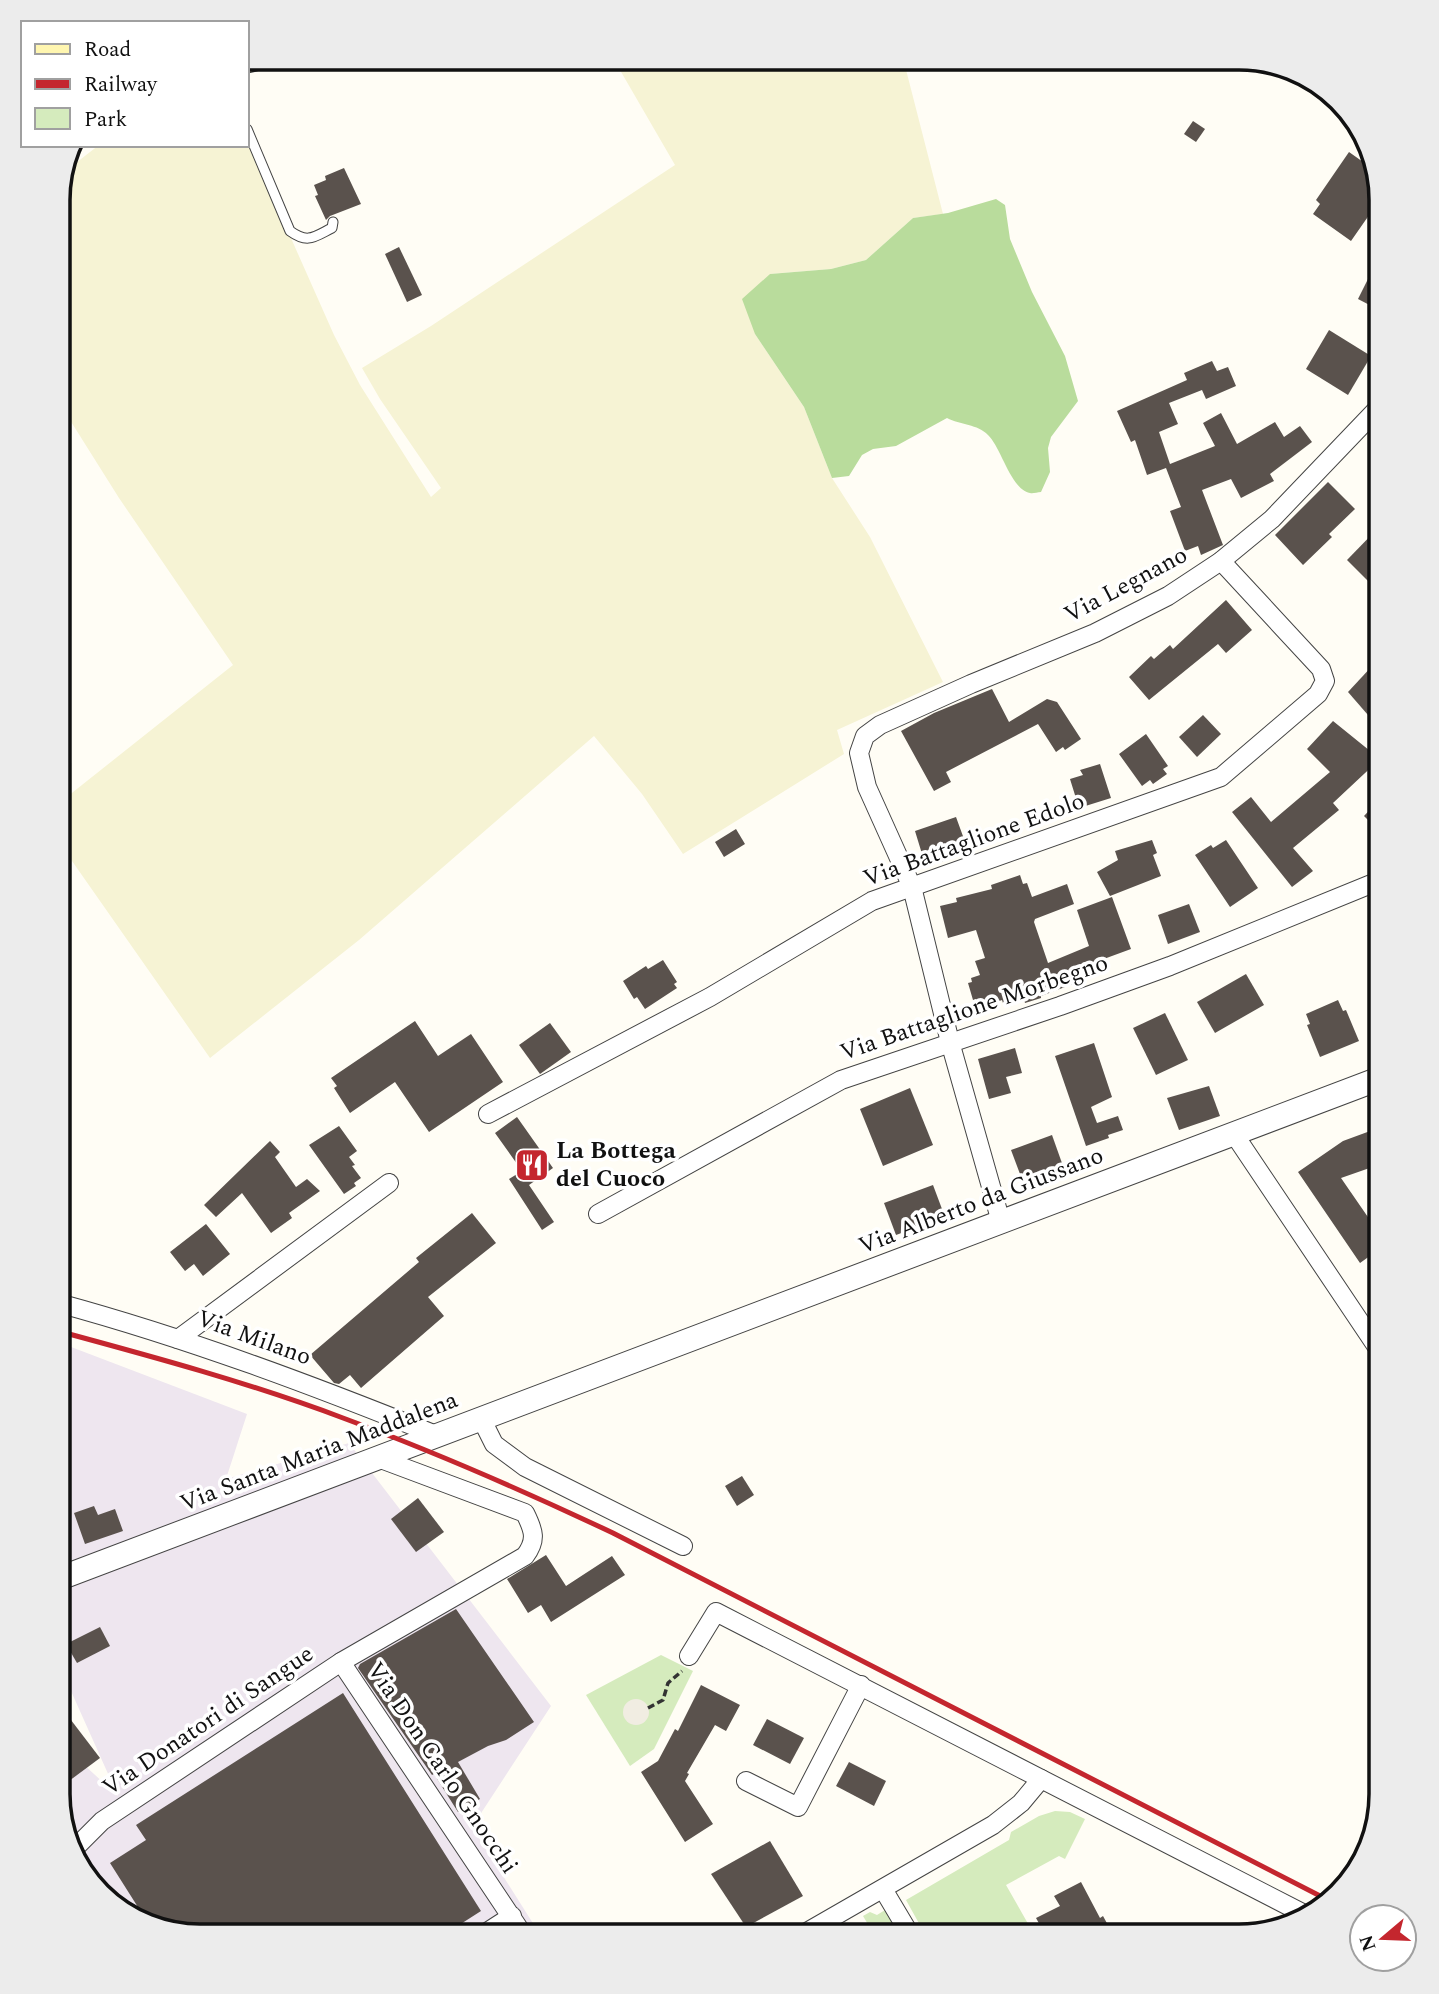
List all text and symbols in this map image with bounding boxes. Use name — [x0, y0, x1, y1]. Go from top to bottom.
legend — [21, 21, 248, 147]
text: Road — [84, 34, 131, 66]
text: Railway — [84, 69, 158, 101]
text: Park — [84, 104, 128, 136]
street label: Via Legnano — [1058, 537, 1194, 633]
street label: Via Battaglione Edolo — [858, 783, 1090, 897]
street label: Via Battaglione Morbegno — [835, 945, 1113, 1071]
place label: La Bottega del Cuoco — [556, 1133, 677, 1197]
street label: Via Alberto da Giussano — [853, 1138, 1109, 1264]
restaurant icon: La Bottega del Cuoco — [513, 1146, 551, 1184]
street label: Via Milano — [192, 1301, 316, 1375]
street label: Via Santa Maria Maddalena — [175, 1382, 463, 1522]
street label: Via Donatori di Sangue — [95, 1637, 321, 1805]
street label: Via Don Carlo Gnocchi — [357, 1655, 527, 1881]
north arrow — [1348, 1903, 1418, 1973]
text: N — [1352, 1931, 1385, 1955]

